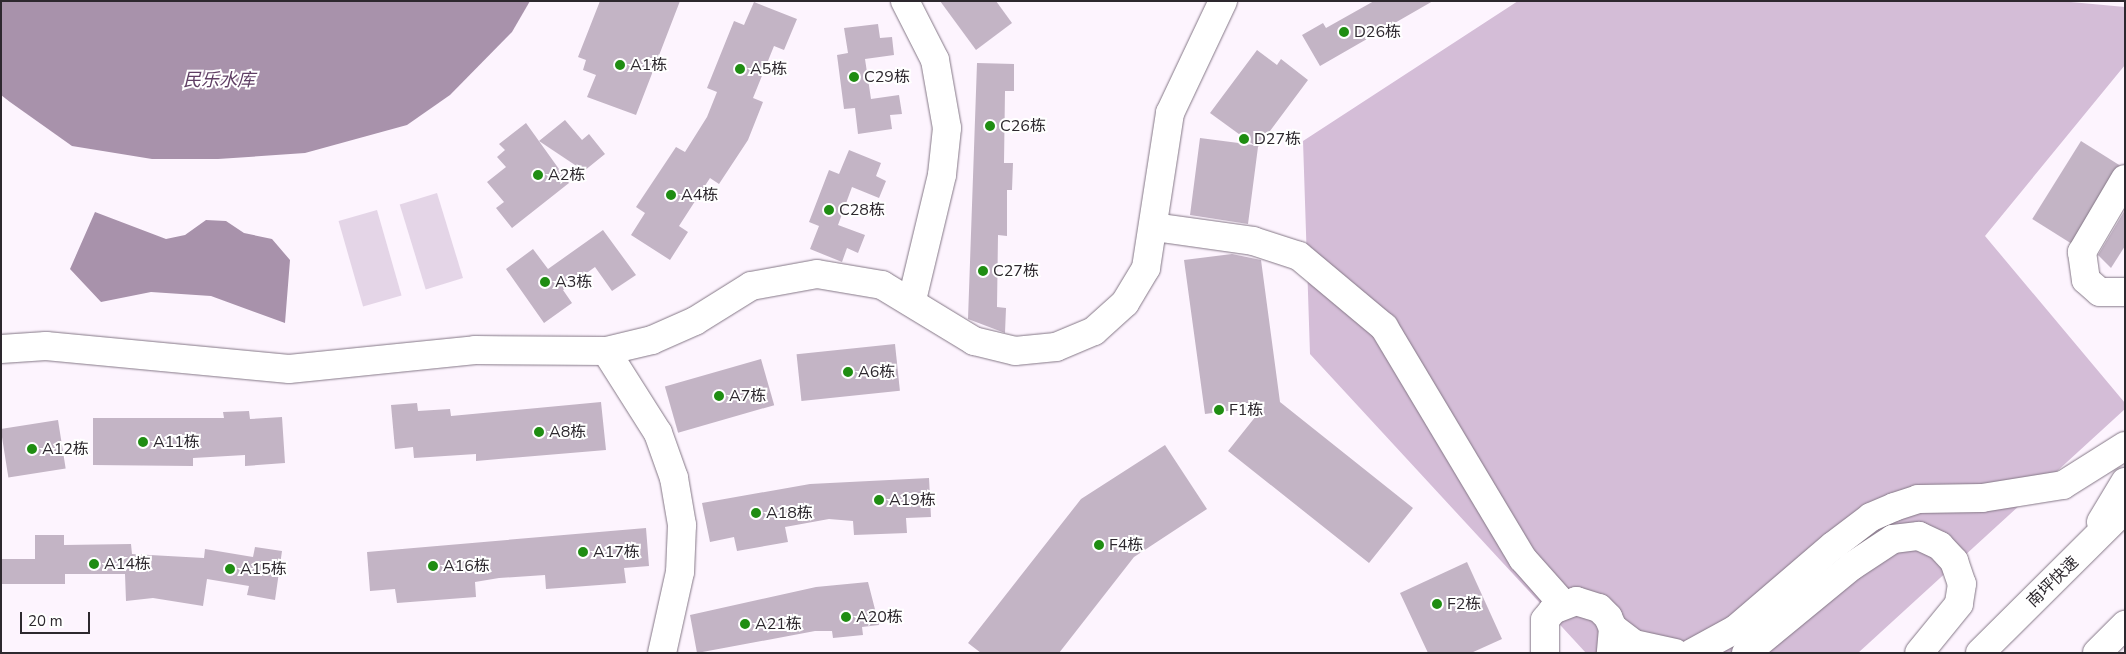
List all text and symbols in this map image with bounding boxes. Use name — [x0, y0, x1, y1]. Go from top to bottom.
place label: D26栋 — [1354, 22, 1401, 42]
marker: D26栋 — [1338, 26, 1350, 38]
place label: A1栋 — [630, 55, 667, 75]
marker: A1栋 — [614, 59, 626, 71]
place label: A5栋 — [750, 59, 787, 79]
marker: A5栋 — [734, 63, 746, 75]
place label: C29栋 — [864, 67, 910, 87]
water label: 民乐水库 — [183, 69, 255, 91]
marker: C29栋 — [848, 71, 860, 83]
place label: C26栋 — [1000, 116, 1046, 136]
marker: C26栋 — [984, 120, 996, 132]
place label: D27栋 — [1254, 129, 1301, 149]
marker: D27栋 — [1238, 133, 1250, 145]
place label: A2栋 — [548, 165, 585, 185]
marker: A2栋 — [532, 169, 544, 181]
place label: A4栋 — [681, 185, 718, 205]
marker: A4栋 — [665, 189, 677, 201]
place label: C28栋 — [839, 200, 885, 220]
marker: C28栋 — [823, 204, 835, 216]
place label: C27栋 — [993, 261, 1039, 281]
marker: C27栋 — [977, 265, 989, 277]
place label: A3栋 — [555, 272, 592, 292]
marker: A3栋 — [539, 276, 551, 288]
place label: A6栋 — [858, 362, 895, 382]
marker: A6栋 — [842, 366, 854, 378]
place label: A7栋 — [729, 386, 766, 406]
marker: A7栋 — [713, 390, 725, 402]
place label: F1栋 — [1229, 400, 1263, 420]
marker: F1栋 — [1213, 404, 1225, 416]
place label: A8栋 — [549, 422, 586, 442]
marker: A8栋 — [533, 426, 545, 438]
place label: A11栋 — [153, 432, 200, 452]
marker: A11栋 — [137, 436, 149, 448]
place label: A12栋 — [42, 439, 89, 459]
marker: A12栋 — [26, 443, 38, 455]
place label: A19栋 — [889, 490, 936, 510]
marker: A19栋 — [873, 494, 885, 506]
place label: A18栋 — [766, 503, 813, 523]
marker: A18栋 — [750, 507, 762, 519]
place label: F4栋 — [1109, 535, 1143, 555]
marker: F4栋 — [1093, 539, 1105, 551]
place label: A17栋 — [593, 542, 640, 562]
marker: A17栋 — [577, 546, 589, 558]
street label: 南坪快速 — [2023, 553, 2083, 611]
place label: A14栋 — [104, 554, 151, 574]
place label: A16栋 — [443, 556, 490, 576]
marker: A14栋 — [88, 558, 100, 570]
place label: A15栋 — [240, 559, 287, 579]
marker: A16栋 — [427, 560, 439, 572]
marker: A15栋 — [224, 563, 236, 575]
place label: F2栋 — [1447, 594, 1481, 614]
marker: F2栋 — [1431, 598, 1443, 610]
scale bar — [22, 602, 92, 634]
place label: A20栋 — [856, 607, 903, 627]
text: 20 m — [28, 611, 63, 631]
marker: A20栋 — [840, 611, 852, 623]
place label: A21栋 — [755, 614, 802, 634]
marker: A21栋 — [739, 618, 751, 630]

